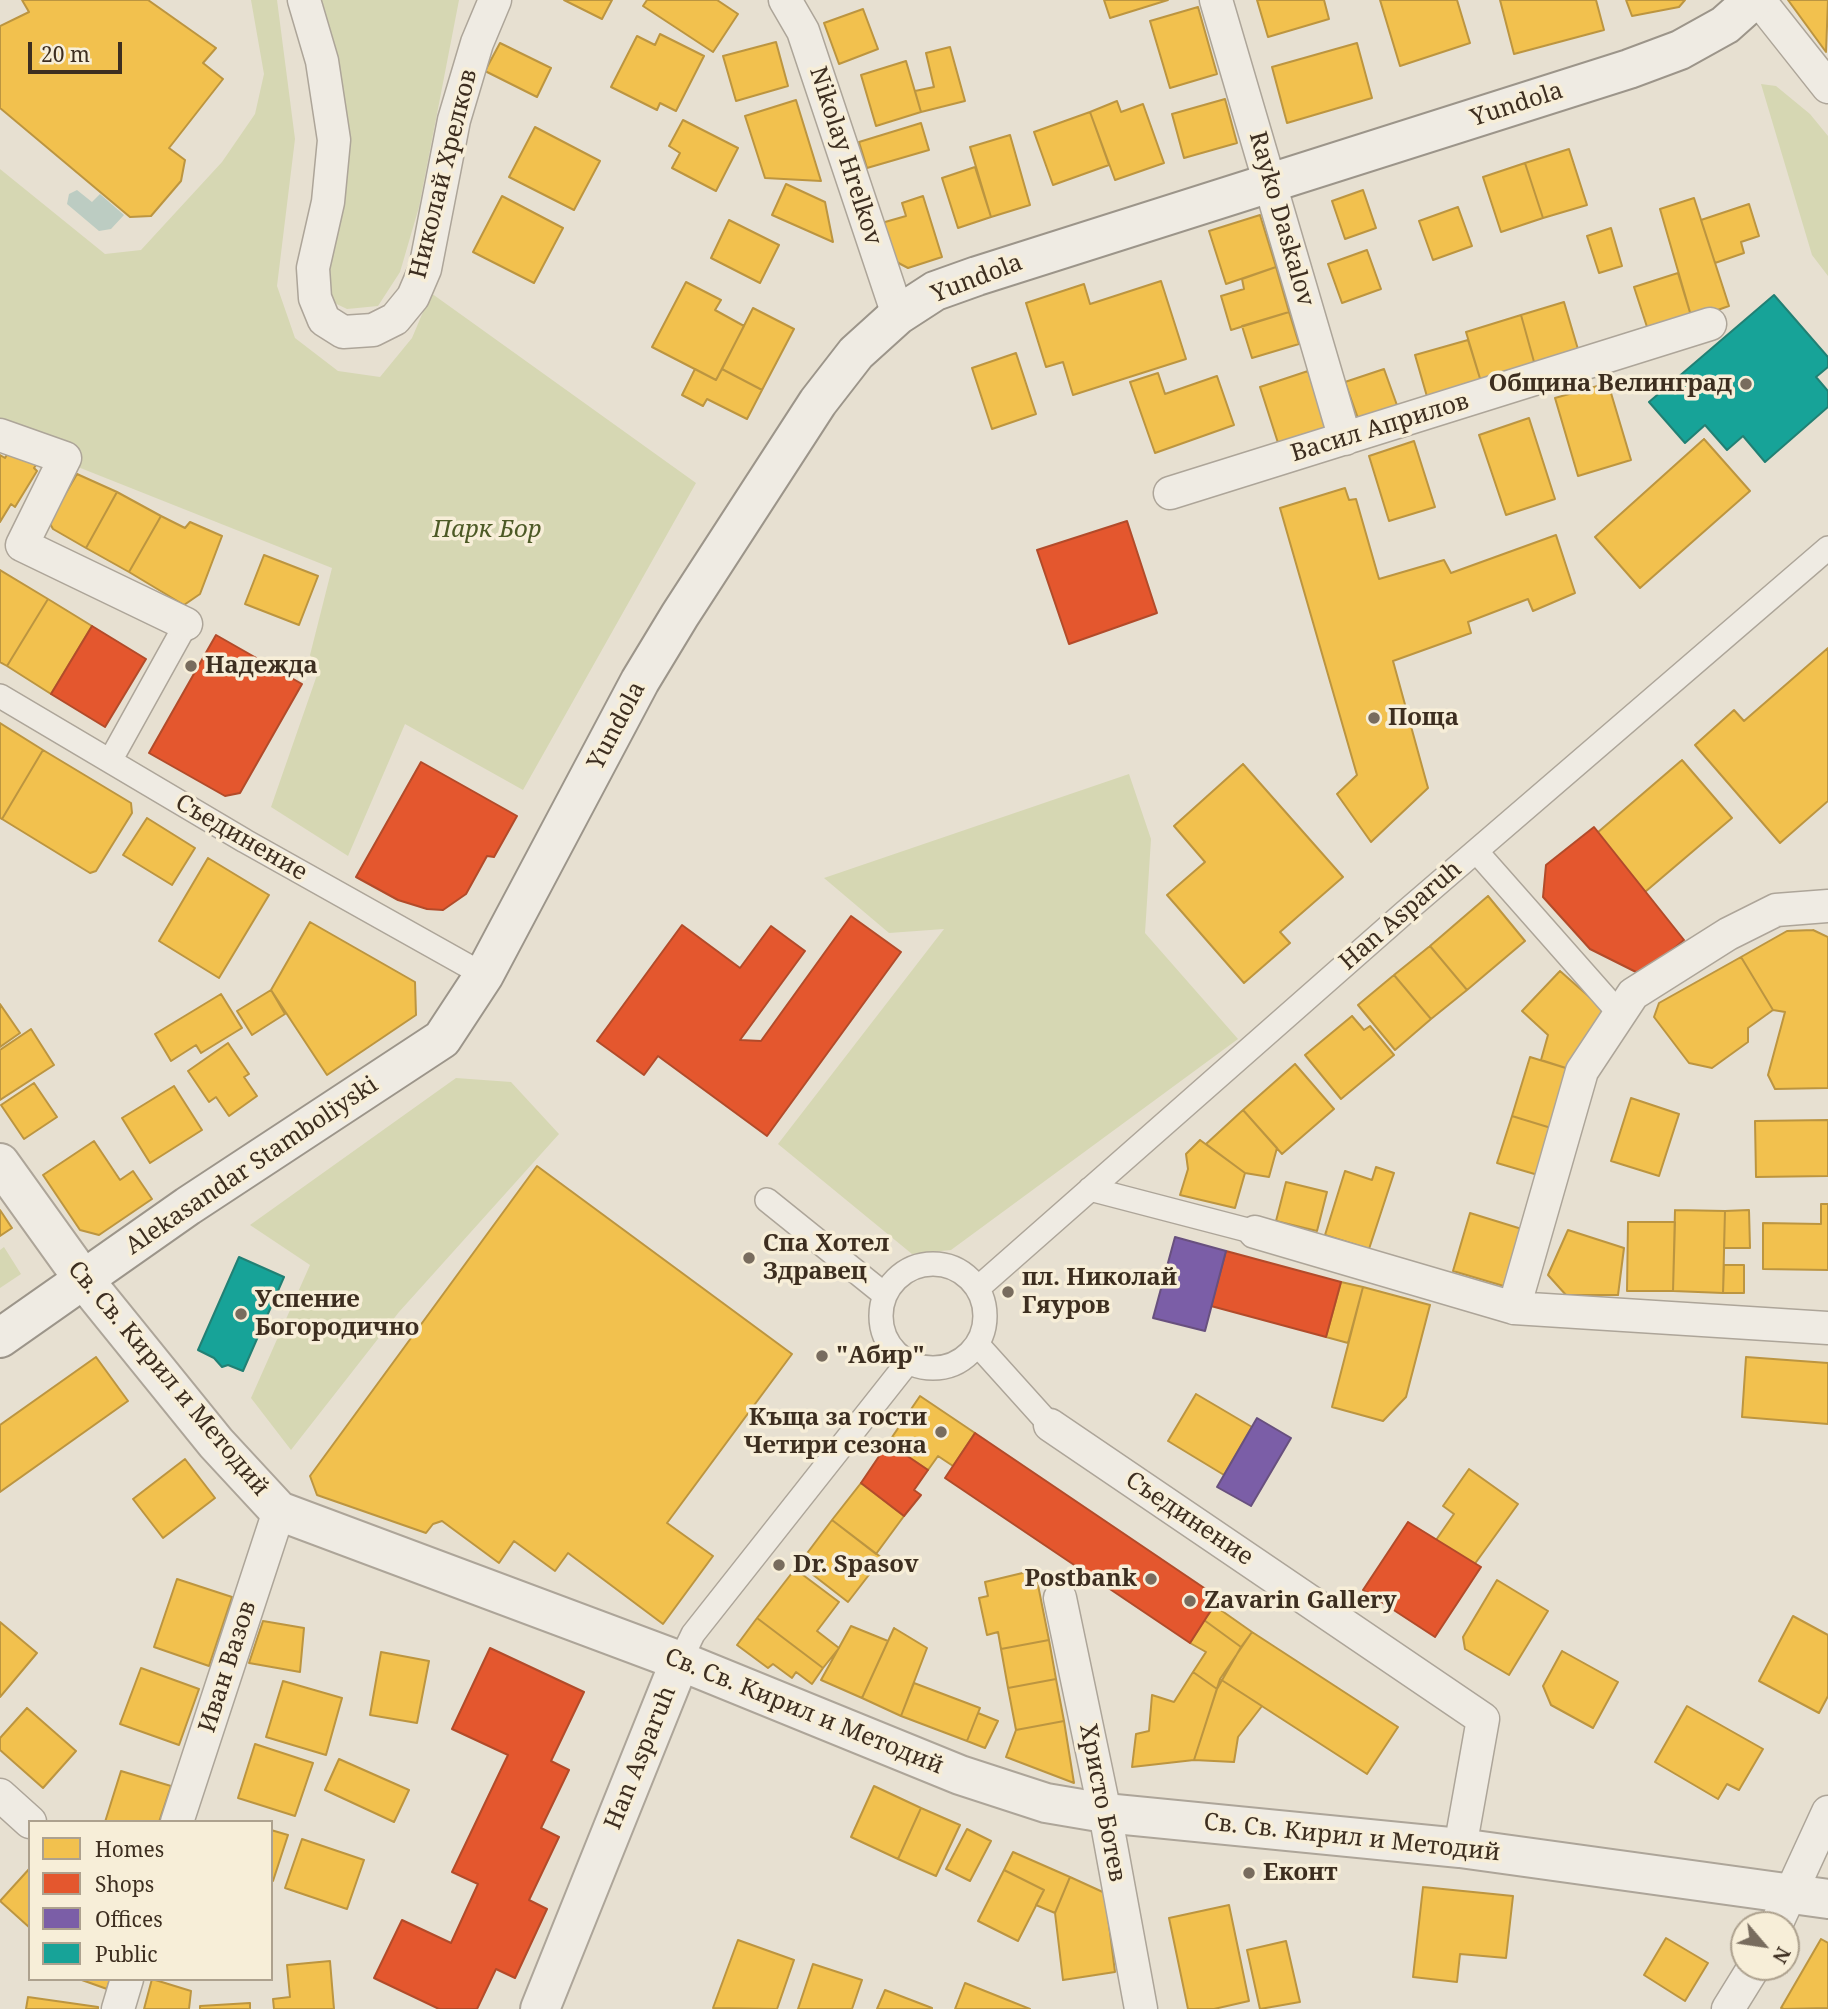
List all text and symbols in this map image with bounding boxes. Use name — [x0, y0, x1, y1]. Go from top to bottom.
scale bar — [32, 28, 126, 72]
text: 20 m — [41, 40, 90, 68]
street label: Nikolay Hrelkov — [803, 63, 887, 249]
street label: Николай Хрелков — [404, 67, 484, 281]
street label: Yundola — [1467, 77, 1567, 133]
street label: Rayko Daskalov — [1242, 128, 1320, 310]
street label: Yundola — [927, 248, 1027, 310]
place label: Община Велинград — [1489, 370, 1732, 398]
marker: Община Велинград — [1738, 376, 1754, 392]
street label: Васил Априлов — [1288, 387, 1472, 469]
park label: Парк Бор — [432, 516, 542, 544]
place label: Надежда — [205, 652, 318, 680]
marker: Надежда — [183, 658, 199, 674]
street label: Yundola — [582, 677, 652, 775]
place label: Поща — [1388, 704, 1459, 732]
marker: Поща — [1366, 710, 1382, 726]
street label: Съединение — [170, 789, 312, 887]
street label: Han Asparuh — [1334, 855, 1468, 977]
street label: Alekasandar Stamboliyski — [120, 1071, 384, 1261]
place label: Спа Хотел Здравец — [763, 1230, 889, 1286]
marker: Спа Хотел Здравец — [741, 1250, 757, 1266]
street label: Св. Св. Кирил и Методий — [61, 1256, 275, 1502]
place label: пл. Николай Гяуров — [1022, 1264, 1177, 1320]
marker: пл. Николай Гяуров — [1000, 1284, 1016, 1300]
place label: Успение Богородично — [255, 1286, 419, 1342]
marker: Успение Богородично — [233, 1306, 249, 1322]
place label: "Абир" — [836, 1342, 925, 1370]
marker: "Абир" — [814, 1348, 830, 1364]
place label: Къща за гости Четири сезона — [744, 1404, 927, 1460]
marker: Къща за гости Четири сезона — [933, 1424, 949, 1440]
street label: Съединение — [1120, 1466, 1258, 1572]
place label: Dr. Spasov — [793, 1551, 918, 1579]
marker: Dr. Spasov — [771, 1557, 787, 1573]
place label: Postbank — [1024, 1565, 1137, 1593]
marker: Postbank — [1143, 1571, 1159, 1587]
place label: Zavarin Gallery — [1204, 1587, 1397, 1615]
marker: Zavarin Gallery — [1182, 1593, 1198, 1609]
street label: Иван Вазов — [193, 1598, 263, 1736]
street label: Св. Св. Кирил и Методий — [660, 1643, 948, 1781]
street label: Han Asparuh — [599, 1682, 683, 1834]
street label: Христо Ботев — [1073, 1722, 1131, 1884]
street label: Св. Св. Кирил и Методий — [1202, 1808, 1502, 1868]
legend — [28, 1820, 273, 1981]
text: Homes — [95, 1835, 164, 1863]
place label: Еконт — [1263, 1859, 1338, 1887]
marker: Еконт — [1241, 1865, 1257, 1881]
text: Shops — [95, 1870, 154, 1898]
text: Offices — [95, 1905, 163, 1933]
north arrow — [1730, 1911, 1800, 1981]
text: Public — [95, 1940, 157, 1968]
text: N — [1767, 1942, 1797, 1968]

